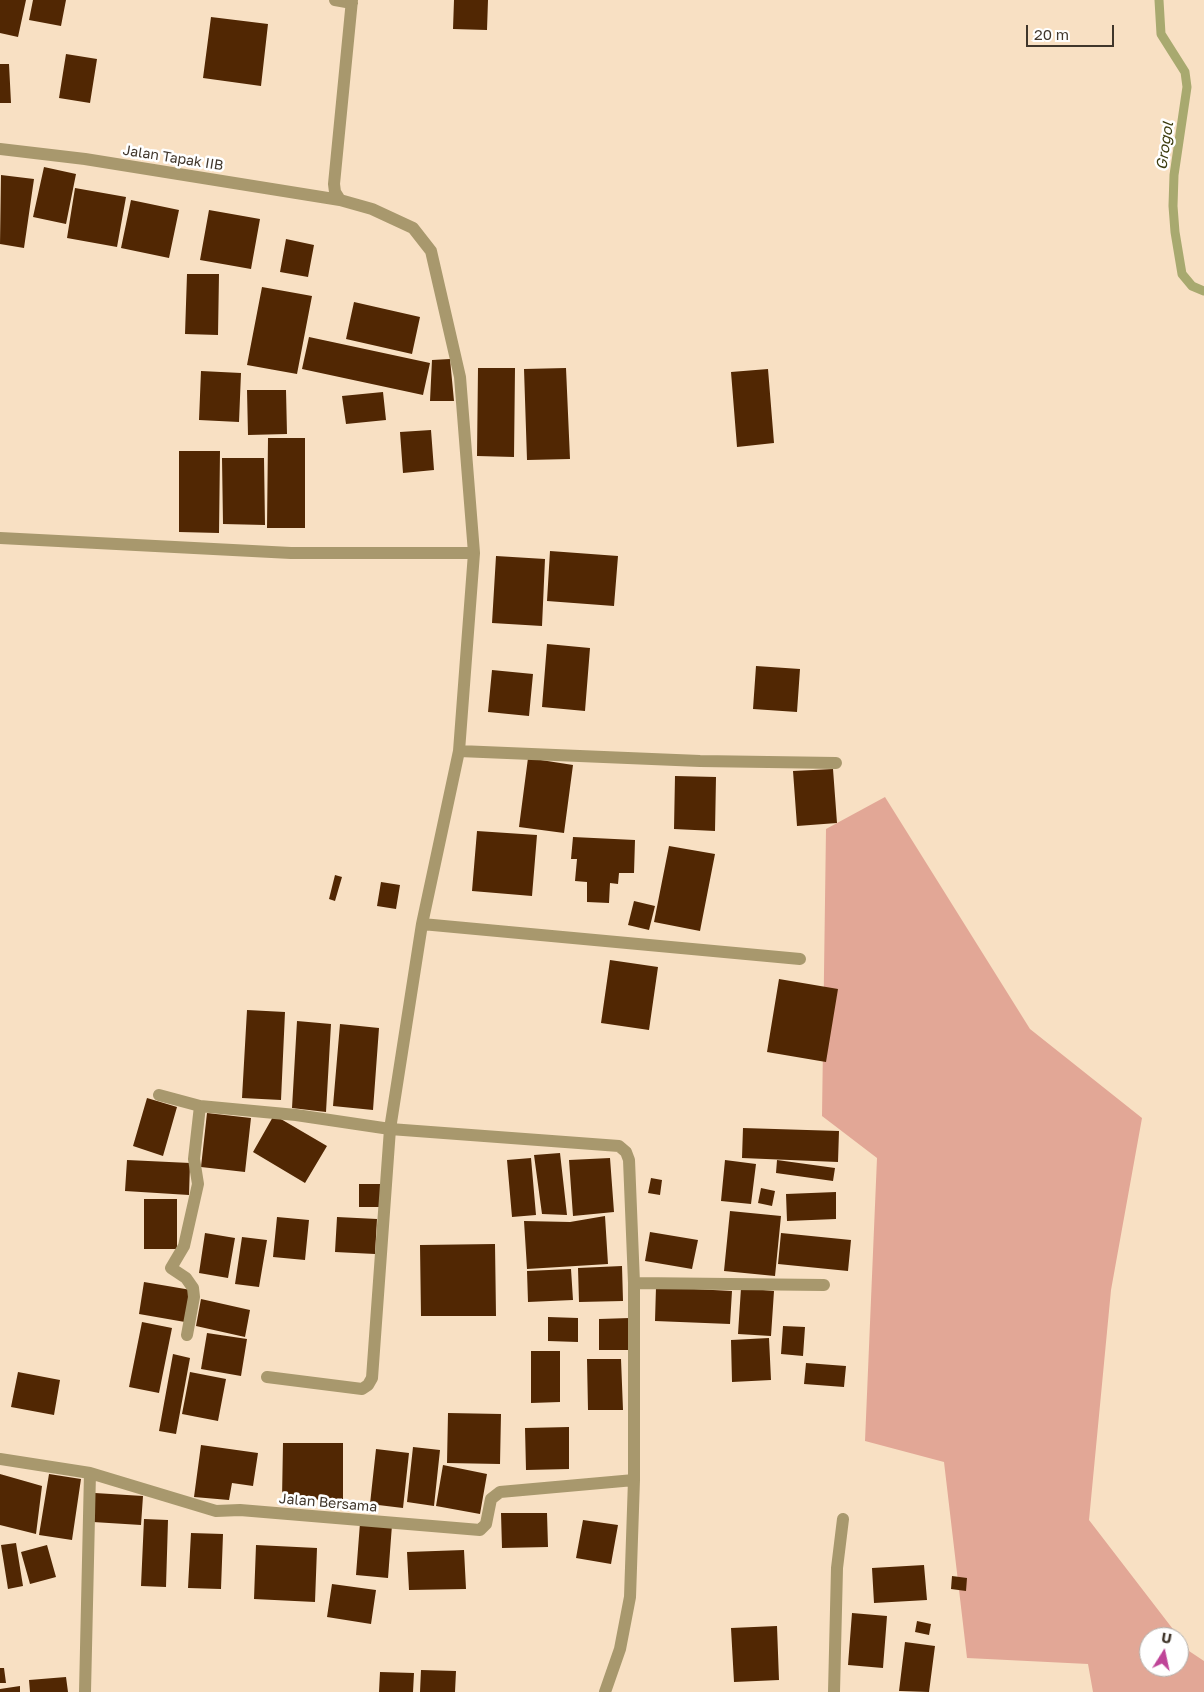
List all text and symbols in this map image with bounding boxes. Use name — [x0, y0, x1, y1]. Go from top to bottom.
scale bar — [1029, 15, 1116, 47]
text: 20 m — [1034, 25, 1069, 43]
water label: Grogol — [1153, 121, 1177, 171]
street label: Jalan Tapak IIB — [122, 142, 224, 174]
street label: Jalan Bersama — [278, 1490, 378, 1516]
north arrow — [1139, 1627, 1189, 1677]
text: U — [1160, 1628, 1173, 1647]

